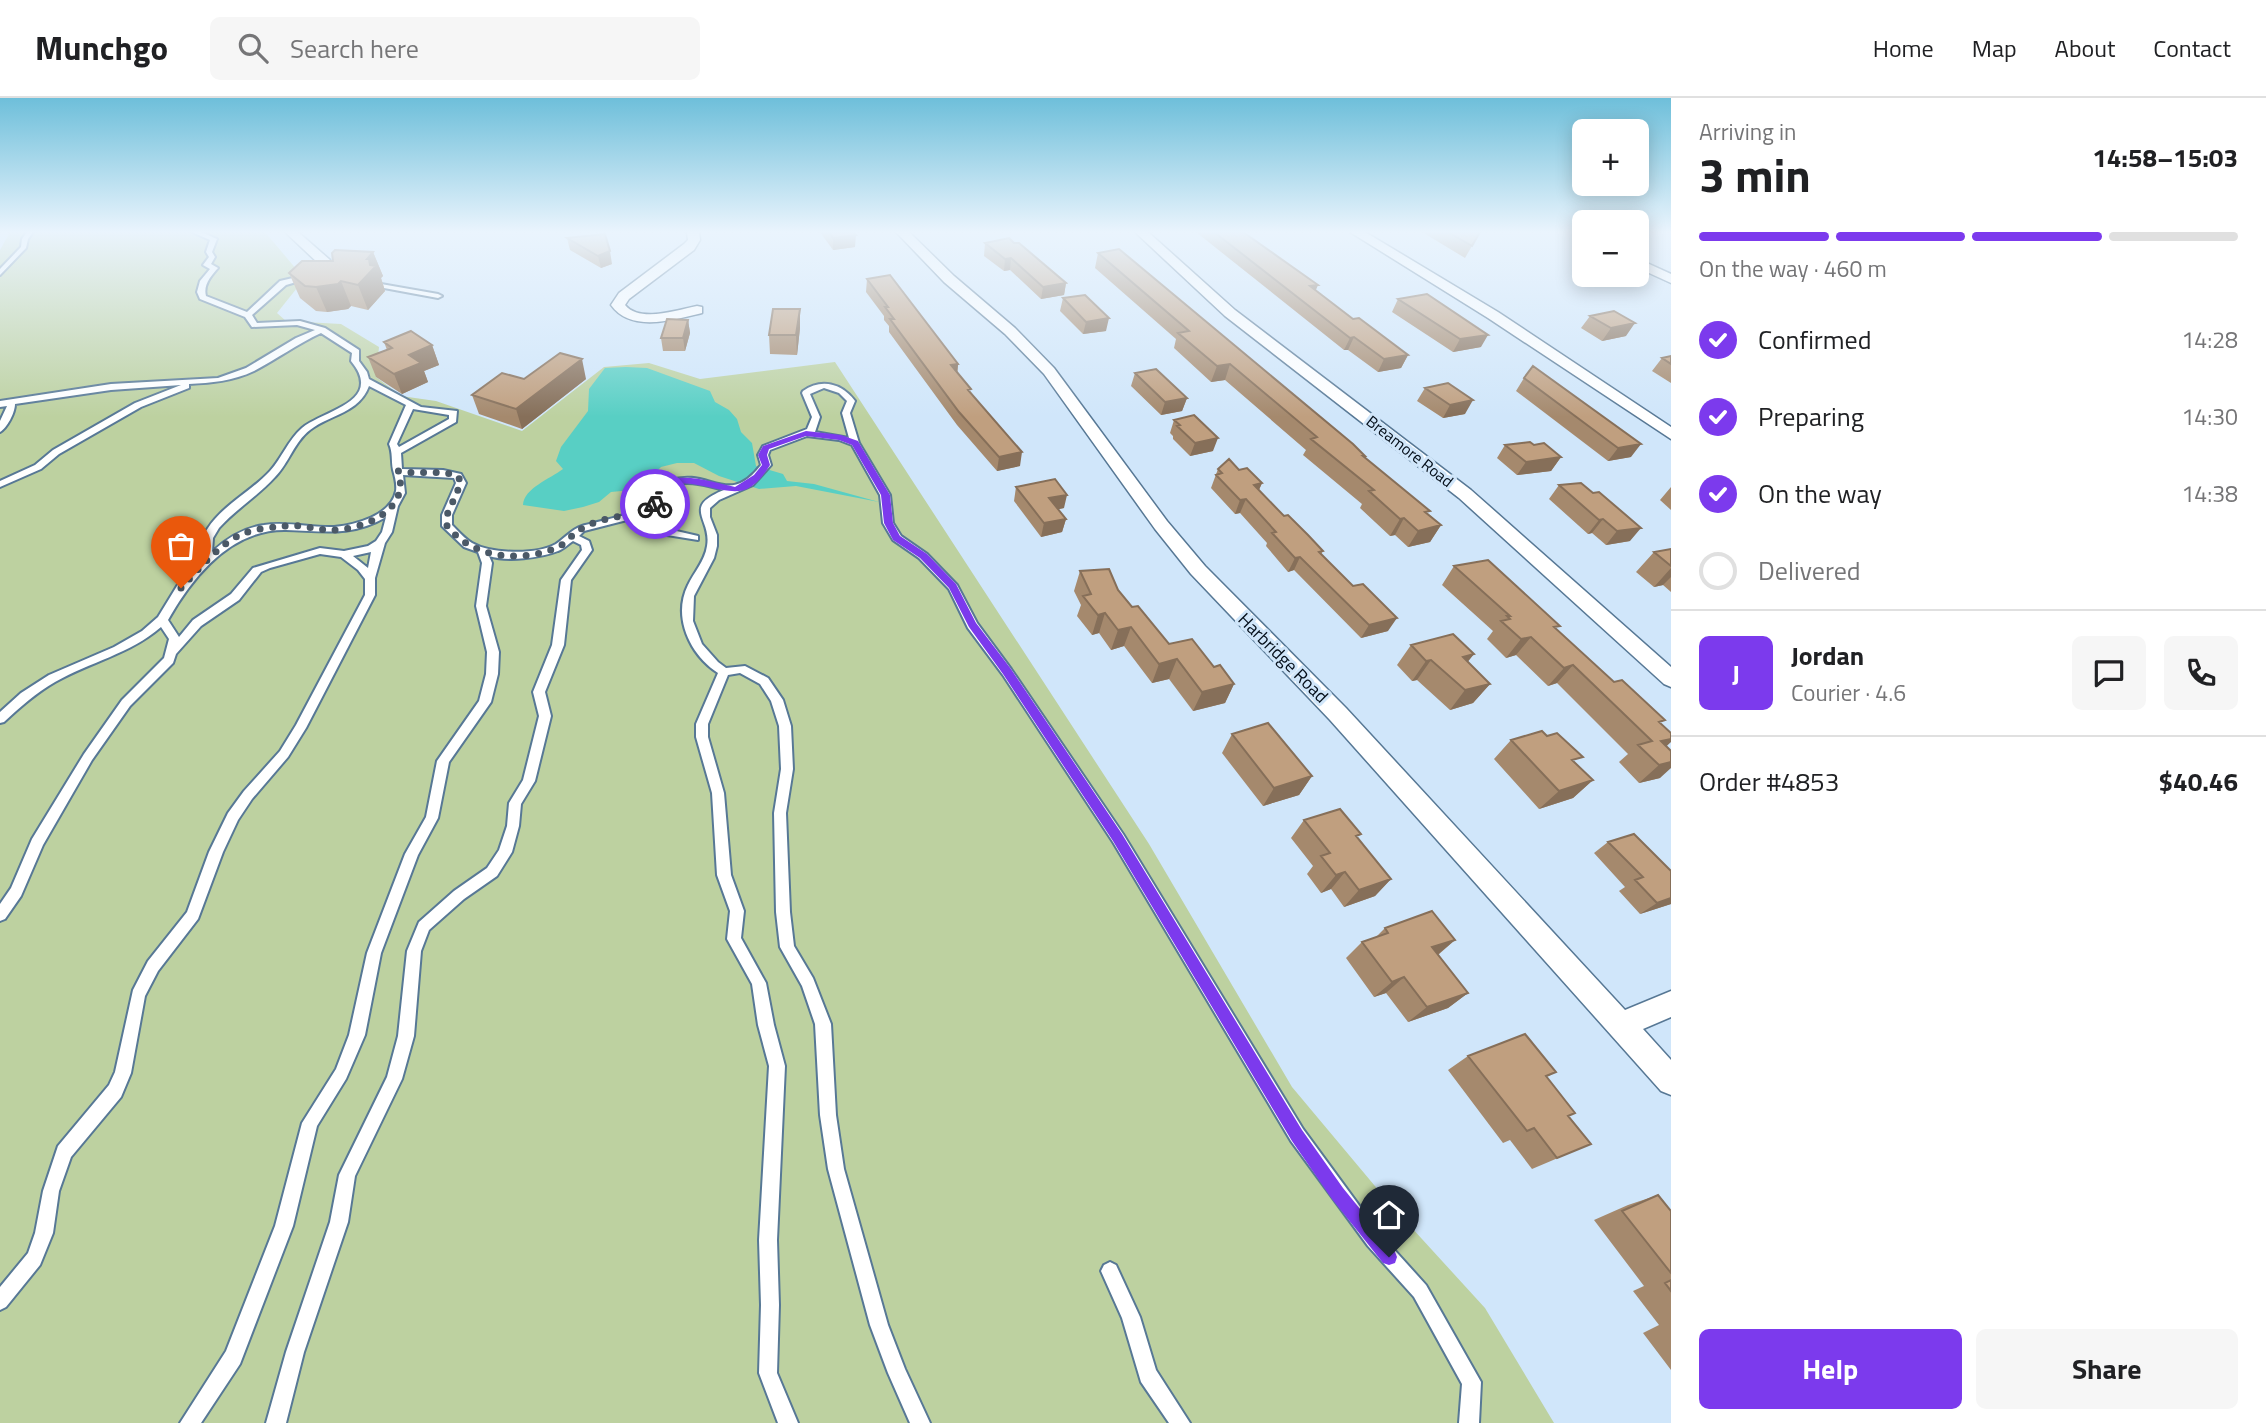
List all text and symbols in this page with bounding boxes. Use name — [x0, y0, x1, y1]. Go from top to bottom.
search box — [210, 17, 700, 80]
text: Munchgo — [35, 23, 168, 73]
icon: search — [234, 29, 272, 67]
text: Search here — [290, 29, 419, 68]
text: Home — [1873, 30, 1934, 66]
text: Map — [1972, 30, 2017, 66]
text: About — [2055, 30, 2115, 66]
text: Contact — [2153, 30, 2231, 66]
text: Arriving in — [1699, 114, 1796, 149]
map controls — [1572, 119, 1649, 287]
button: + — [1572, 119, 1649, 196]
text: 14:58–15:03 — [2092, 138, 2238, 177]
text: 3 min — [1699, 140, 1811, 210]
button: − — [1572, 210, 1649, 287]
text: On the way · 460 m — [1699, 251, 1887, 286]
text: Confirmed — [1758, 320, 1872, 359]
icon: check — [1699, 321, 1737, 359]
text: 14:28 — [2181, 322, 2238, 357]
text: Preparing — [1758, 397, 1864, 436]
icon: check — [1699, 398, 1737, 436]
text: 14:30 — [2181, 399, 2238, 434]
street label: Breamore Road — [1361, 409, 1459, 493]
courier — [620, 469, 690, 539]
text: On the way — [1758, 474, 1882, 513]
icon: check — [1699, 475, 1737, 513]
text: 14:38 — [2181, 476, 2238, 511]
icon: bike — [636, 485, 674, 523]
pin — [151, 516, 211, 588]
icon: bag — [162, 527, 200, 565]
text: Delivered — [1758, 551, 1861, 590]
street label: Harbridge Road — [1232, 606, 1335, 709]
text: Jordan — [1791, 636, 1864, 675]
button: chat — [2072, 636, 2146, 710]
button: phone — [2164, 636, 2238, 710]
text: J — [1732, 654, 1740, 693]
text: Courier · 4.6 — [1791, 675, 1906, 710]
text: Order #4853 — [1699, 762, 1839, 801]
text: $40.46 — [2159, 762, 2238, 801]
pin — [1359, 1185, 1419, 1257]
icon: home — [1370, 1196, 1408, 1234]
button: Help — [1699, 1329, 1962, 1409]
button: Share — [1976, 1329, 2238, 1409]

